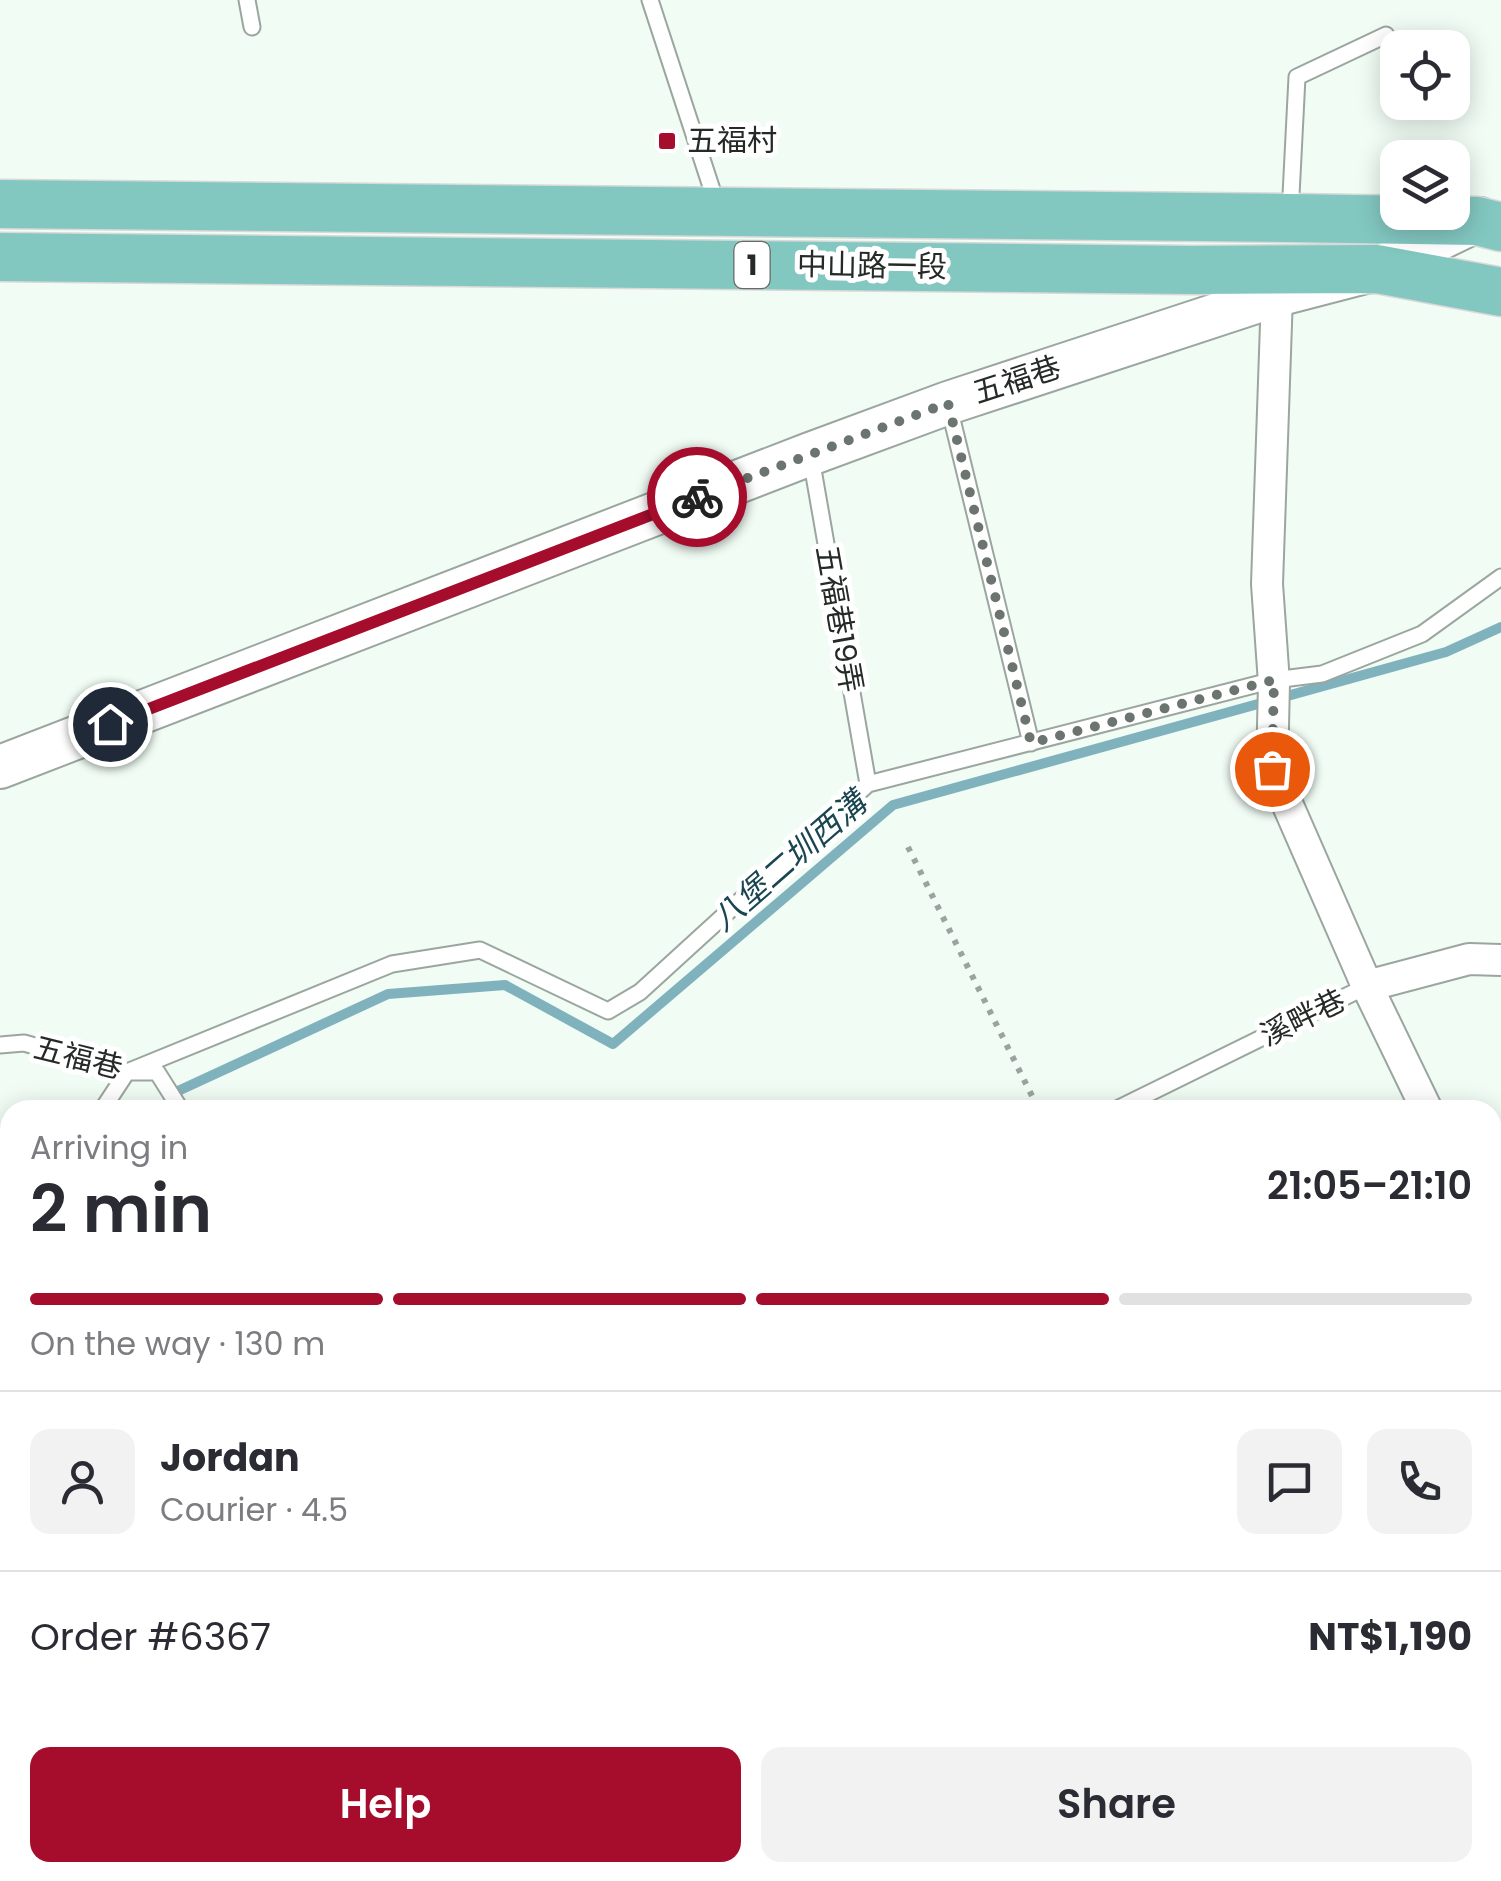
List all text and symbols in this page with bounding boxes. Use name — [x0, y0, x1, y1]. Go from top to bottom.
map controls — [1380, 30, 1470, 230]
button: locate — [1380, 30, 1470, 120]
place label: 五福村 — [687, 119, 777, 162]
marker: 五福村 — [656, 130, 678, 152]
button: layers — [1380, 140, 1470, 230]
road number: 1 — [734, 242, 770, 288]
street label: 中山路一段 — [797, 243, 947, 288]
street label: 五福巷 — [967, 345, 1066, 414]
courier — [647, 447, 747, 547]
icon: bike — [670, 470, 725, 525]
street label: 五福巷19弄 — [805, 542, 874, 696]
pin — [68, 682, 153, 767]
icon: home — [83, 697, 138, 752]
pin — [1230, 727, 1315, 812]
icon: bag — [1245, 742, 1300, 797]
water label: 八堡二圳西溝 — [701, 778, 879, 941]
street label: 溪畔巷 — [1253, 978, 1353, 1057]
street label: 五福巷 — [29, 1026, 127, 1089]
text: Arriving in — [30, 1125, 188, 1170]
text: 21:05–21:10 — [1267, 1159, 1472, 1212]
text: 2 min — [30, 1164, 212, 1255]
text: On the way · 130 m — [30, 1321, 325, 1366]
button: person — [30, 1429, 135, 1534]
button: chat — [1237, 1429, 1342, 1534]
button: phone — [1367, 1429, 1472, 1534]
text: Jordan — [160, 1431, 300, 1484]
text: Courier · 4.5 — [160, 1487, 348, 1532]
text: Order #6367 — [30, 1610, 271, 1663]
text: NT$1,190 — [1308, 1610, 1472, 1663]
button: Help — [30, 1747, 741, 1862]
button: Share — [761, 1747, 1472, 1862]

